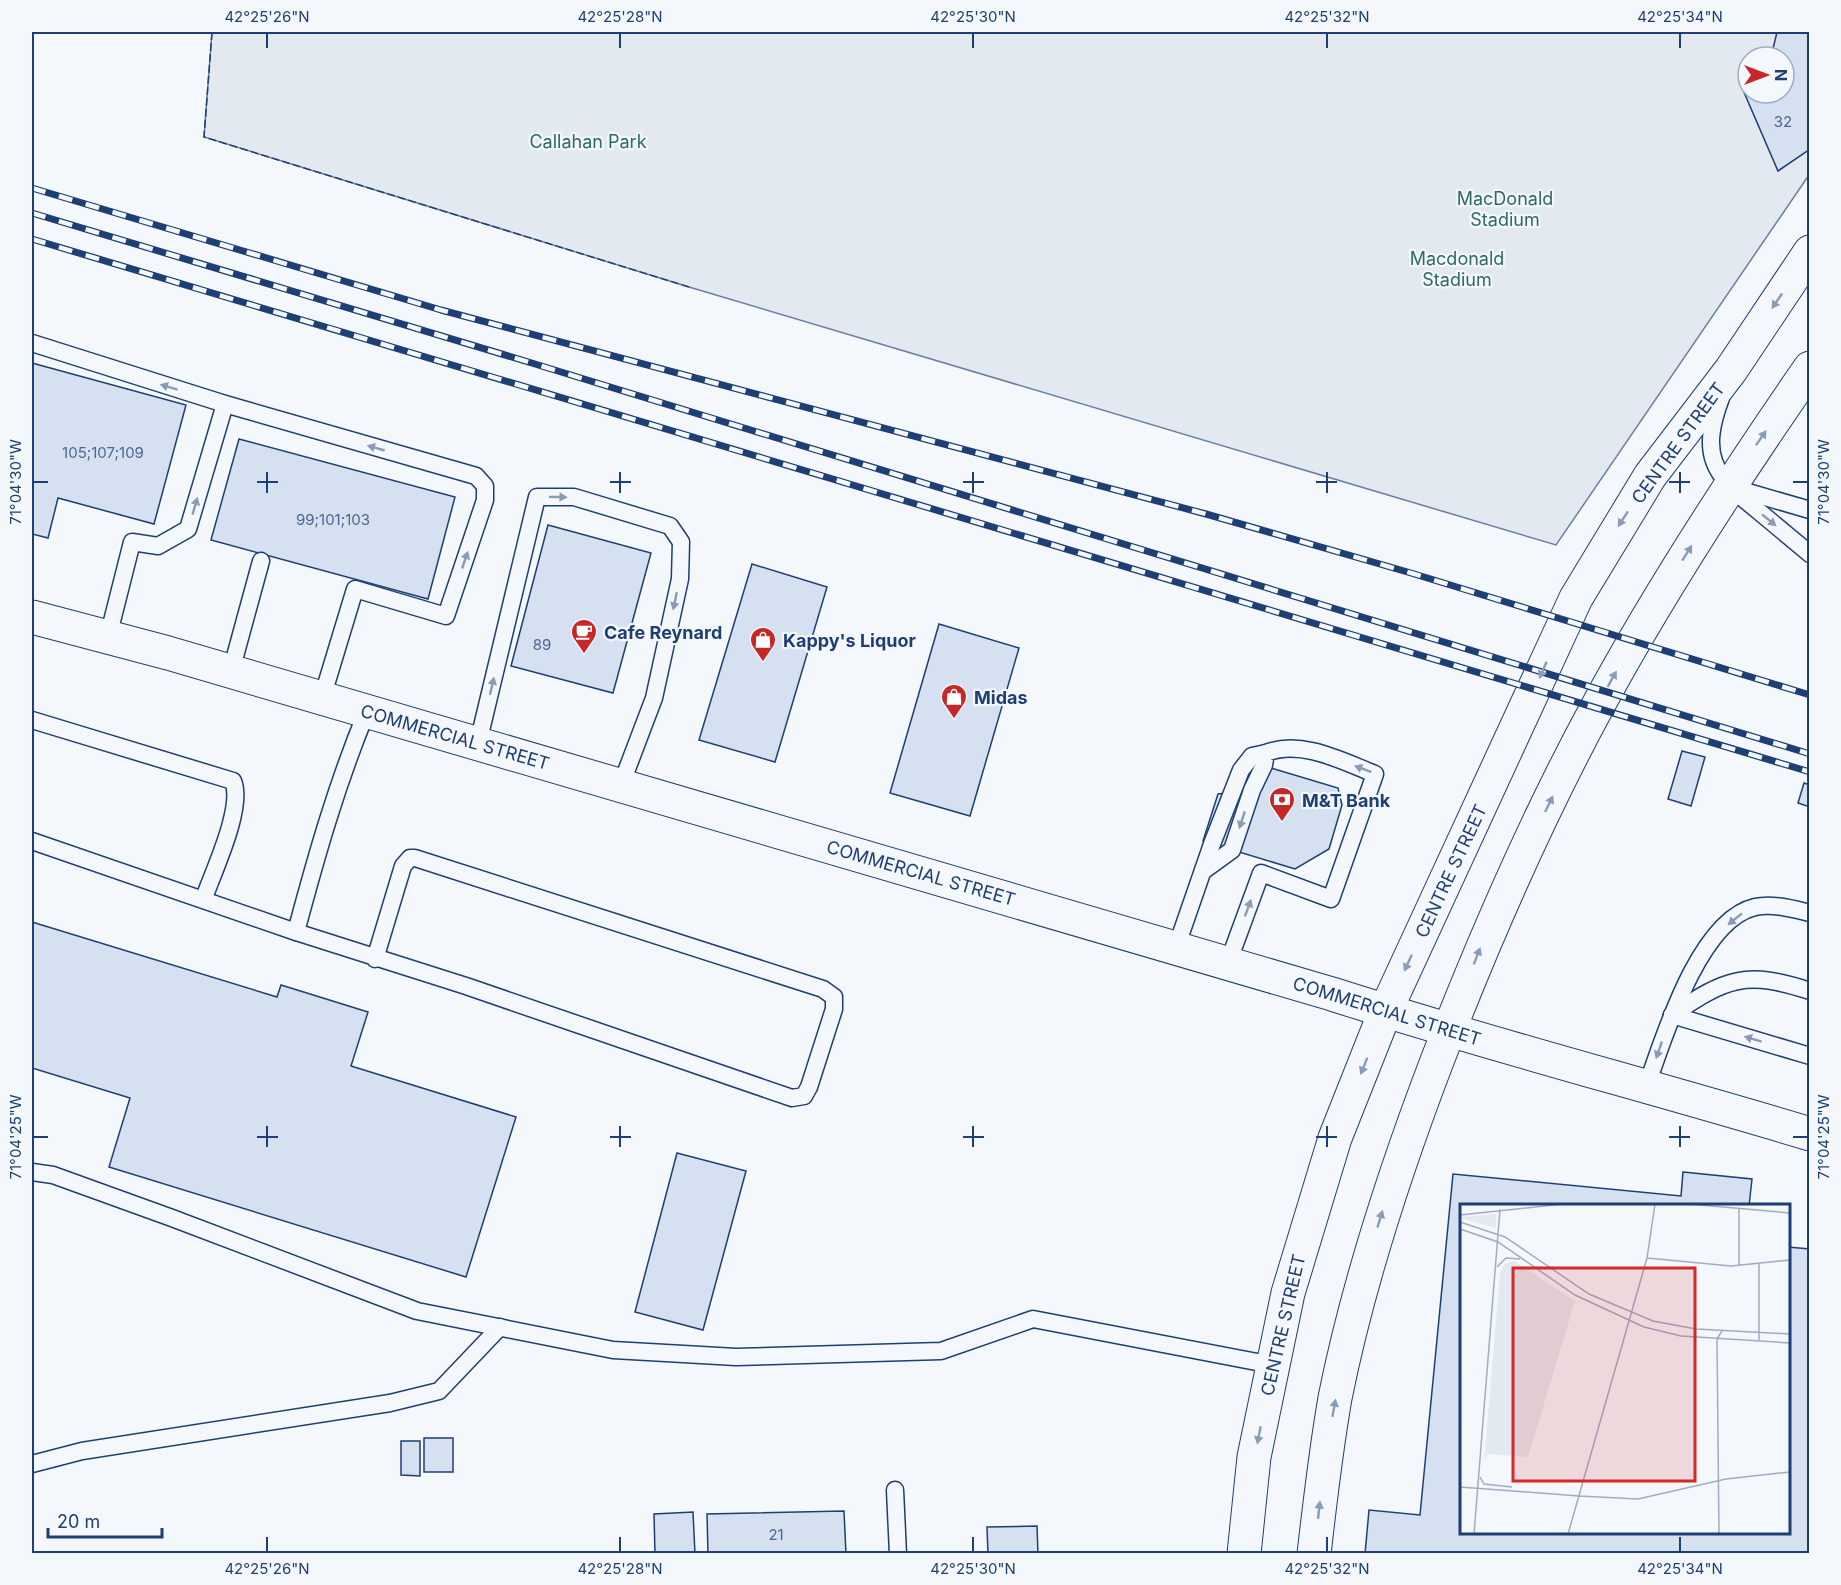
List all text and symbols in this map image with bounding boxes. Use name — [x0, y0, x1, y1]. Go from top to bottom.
text: 42°25'26"N — [224, 7, 310, 26]
text: 42°25'28"N — [577, 7, 663, 26]
text: 42°25'30"N — [930, 7, 1016, 26]
text: 42°25'32"N — [1284, 7, 1370, 26]
text: 42°25'34"N — [1637, 7, 1723, 26]
north arrow — [1736, 45, 1796, 105]
text: N — [1771, 69, 1791, 81]
house number: 32 — [1774, 112, 1792, 131]
park label: Callahan Park — [529, 131, 647, 152]
park label: MacDonald Stadium — [1457, 188, 1553, 230]
park label: Macdonald Stadium — [1410, 248, 1504, 290]
one-way arrow — [1771, 292, 1783, 308]
street label: CENTRE STREET — [1627, 378, 1729, 508]
one-way arrow — [160, 381, 178, 391]
one-way arrow — [1755, 431, 1767, 447]
text: 71°04'30"W — [6, 439, 25, 525]
text: 71°04'30"W — [1814, 439, 1833, 525]
house number: 105;107;109 — [62, 443, 144, 462]
one-way arrow — [367, 443, 385, 452]
one-way arrow — [549, 492, 568, 502]
one-way arrow — [191, 497, 200, 515]
house number: 99;101;103 — [296, 510, 370, 529]
one-way arrow — [1617, 511, 1628, 527]
one-way arrow — [1761, 513, 1776, 526]
one-way arrow — [1682, 545, 1693, 561]
one-way arrow — [460, 551, 470, 569]
one-way arrow — [670, 591, 679, 610]
cafe icon: Cafe Reynard — [569, 617, 599, 655]
place label: Cafe Reynard — [604, 622, 722, 643]
shop icon: Kappy's Liquor — [748, 625, 778, 663]
place label: Kappy's Liquor — [783, 630, 916, 651]
house number: 89 — [533, 635, 551, 654]
one-way arrow — [1539, 662, 1548, 679]
one-way arrow — [1607, 671, 1617, 688]
one-way arrow — [487, 677, 497, 696]
shop icon: Midas — [939, 682, 969, 720]
place label: Midas — [974, 687, 1028, 708]
street label: COMMERCIAL STREET — [358, 700, 552, 774]
one-way arrow — [1354, 764, 1372, 774]
bank icon: M&T Bank — [1267, 785, 1297, 823]
place label: M&T Bank — [1302, 790, 1391, 811]
one-way arrow — [1544, 795, 1553, 812]
street label: CENTRE STREET — [1411, 801, 1491, 941]
one-way arrow — [1237, 811, 1246, 829]
street label: COMMERCIAL STREET — [824, 836, 1018, 910]
one-way arrow — [1244, 899, 1253, 917]
one-way arrow — [1727, 912, 1742, 924]
one-way arrow — [1472, 947, 1482, 965]
one-way arrow — [1403, 954, 1413, 972]
street label: COMMERCIAL STREET — [1290, 972, 1484, 1050]
one-way arrow — [1744, 1034, 1762, 1043]
one-way arrow — [1654, 1041, 1664, 1059]
one-way arrow — [1359, 1057, 1368, 1075]
text: 71°04'25"W — [6, 1094, 25, 1180]
text: 71°04'25"W — [1814, 1094, 1833, 1180]
inset map — [1460, 1204, 1790, 1534]
one-way arrow — [1376, 1210, 1385, 1228]
street label: CENTRE STREET — [1257, 1252, 1309, 1398]
one-way arrow — [1330, 1399, 1339, 1418]
one-way arrow — [1254, 1425, 1263, 1444]
one-way arrow — [1314, 1500, 1324, 1519]
scale bar — [48, 1501, 162, 1539]
text: 20 m — [57, 1511, 100, 1532]
house number: 21 — [768, 1525, 784, 1544]
text: 42°25'26"N — [224, 1559, 310, 1578]
text: 42°25'28"N — [577, 1559, 663, 1578]
text: 42°25'30"N — [930, 1559, 1016, 1578]
text: 42°25'32"N — [1284, 1559, 1370, 1578]
text: 42°25'34"N — [1637, 1559, 1723, 1578]

